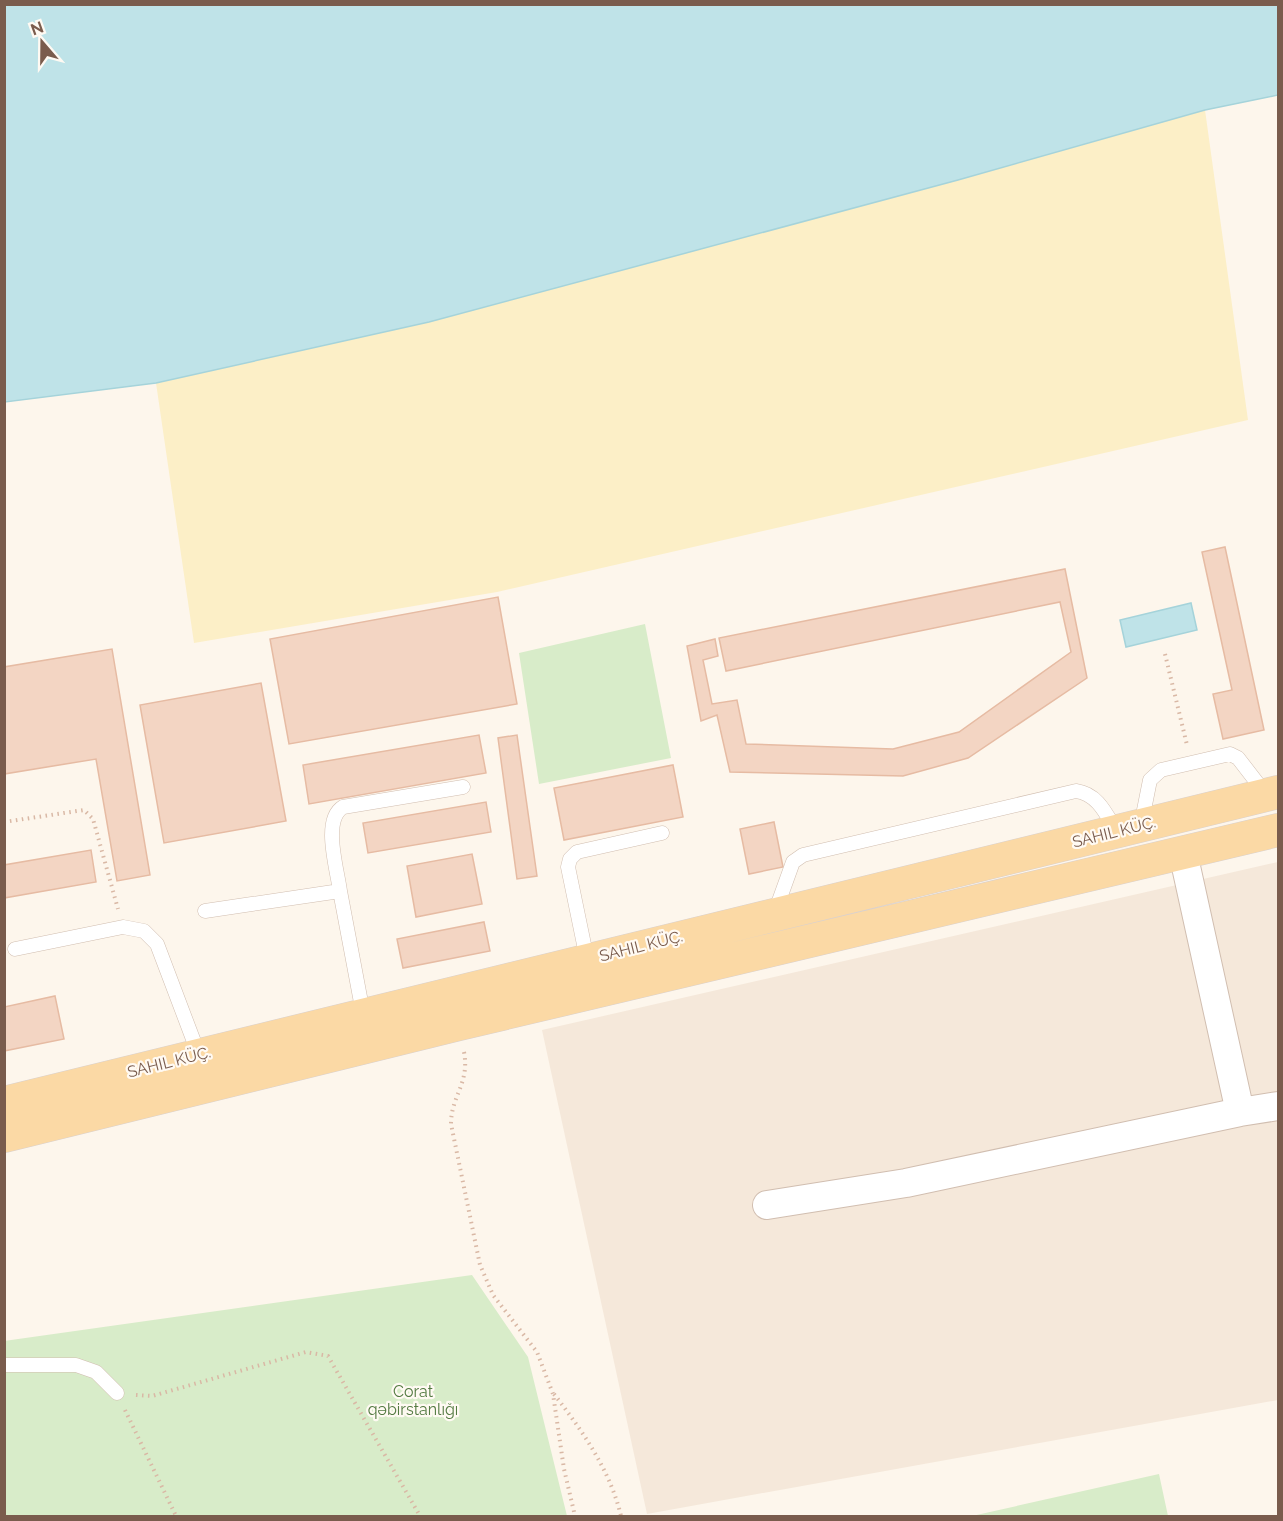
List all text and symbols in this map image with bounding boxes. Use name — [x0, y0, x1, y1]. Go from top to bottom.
north arrow — [12, 12, 72, 72]
text: N — [28, 17, 46, 39]
street label: SAHIL KÜÇ. — [1070, 811, 1158, 852]
street label: SAHIL KÜÇ. — [597, 925, 685, 966]
street label: SAHIL KÜÇ. — [125, 1041, 213, 1082]
park label: Corat qəbirstanlığı — [368, 1382, 458, 1419]

